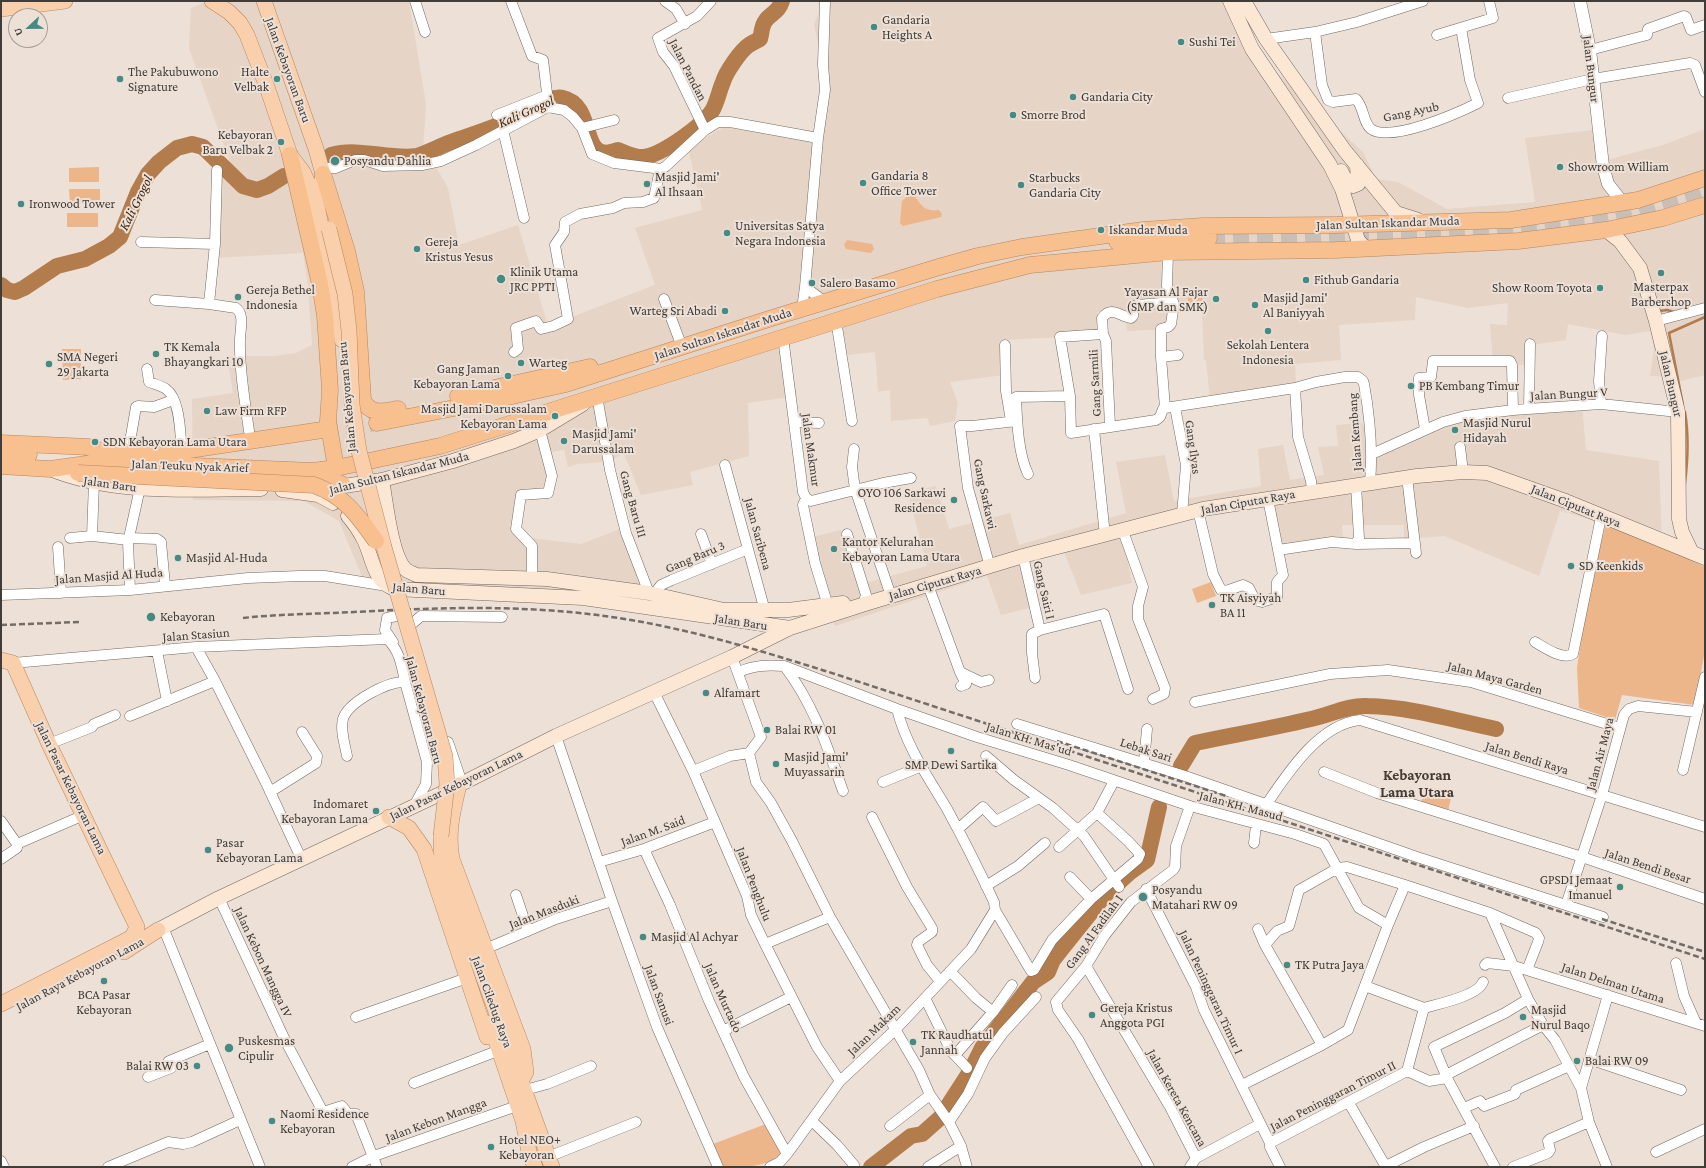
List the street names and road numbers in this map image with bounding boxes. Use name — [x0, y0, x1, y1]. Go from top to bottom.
street label: Jalan Kebayoran Baru — [262, 15, 314, 125]
street label: Jalan Bungur — [1579, 35, 1603, 103]
street label: Jalan Pandan — [666, 36, 710, 104]
street label: Gang Ayub — [1382, 98, 1440, 126]
street label: Jalan Sultan Iskandar Muda — [1316, 213, 1460, 233]
street label: Jalan Sultan Iskandar Muda — [652, 304, 794, 364]
street label: Jalan Kebayoran Baru — [334, 341, 360, 453]
street label: Gang Sarmili — [1085, 349, 1105, 417]
street label: Jalan Bungur — [1656, 349, 1686, 419]
street label: Jalan Bungur V — [1530, 384, 1608, 404]
street label: Jalan Kembang — [1344, 392, 1366, 472]
street label: Jalan Makmur — [798, 412, 824, 488]
street label: Gang Ilyas — [1181, 419, 1205, 475]
street label: Jalan Sultan Iskandar Muda — [328, 448, 470, 498]
street label: Jalan Teuku Nyak Arief — [131, 456, 249, 476]
street label: Gang Sarkawi — [970, 457, 1000, 531]
street label: Gang Baru III — [616, 469, 650, 539]
street label: Jalan Baru — [82, 473, 138, 495]
street label: Jalan Ciputat Raya — [1529, 481, 1623, 531]
street label: Jalan Ciputat Raya — [1200, 486, 1296, 518]
street label: Jalan Saribena — [741, 496, 775, 572]
street label: Gang Baru 3 — [663, 537, 727, 577]
street label: Gang Sairi I — [1030, 559, 1058, 621]
street label: Jalan Ciputat Raya — [887, 562, 983, 604]
street label: Jalan Masjid Al Huda — [55, 564, 163, 588]
street label: Jalan Baru — [392, 579, 446, 599]
street label: Jalan Baru — [713, 610, 769, 634]
street label: Jalan Stasiun — [162, 625, 230, 645]
street label: Jalan Kebayoran Baru — [402, 654, 446, 766]
street label: Jalan Maya Garden — [1446, 658, 1544, 698]
street label: Jalan Air Maya — [1583, 716, 1617, 792]
street label: Jalan Pasar Kebayoran Lama — [32, 719, 110, 857]
street label: Jalan KH. Mas'ud — [984, 719, 1074, 759]
street label: Lebak Sari — [1118, 734, 1174, 766]
street label: Jalan Bendi Raya — [1484, 738, 1570, 778]
street label: Jalan Pasar Kebayoran Lama — [387, 746, 525, 824]
street label: Jalan KH. Masud — [1198, 787, 1284, 825]
street label: Jalan M. Said — [619, 812, 687, 850]
street label: Jalan Penghulu — [733, 845, 775, 923]
street label: Jalan Bendi Besar — [1603, 845, 1693, 887]
street label: Jalan Masduki — [507, 891, 581, 933]
street label: Gang Al Fadilah I — [1062, 892, 1126, 972]
street label: Jalan Kebon Mangga IV — [231, 904, 295, 1020]
street label: Jalan Peninggaran Timur I — [1175, 927, 1247, 1057]
street label: Jalan Raya Kebayoran Lama — [13, 934, 147, 1014]
street label: Jalan Ciledug Raya — [468, 954, 516, 1050]
street label: Jalan Delman Utama — [1559, 959, 1667, 1007]
street label: Jalan Murtado — [701, 961, 745, 1035]
street label: Jalan Sanusi — [641, 963, 677, 1027]
street label: Jalan Makam — [844, 1001, 904, 1059]
street label: Jalan Kereta Kencana — [1144, 1047, 1210, 1149]
street label: Jalan Peninggaran Timur II — [1267, 1057, 1399, 1135]
street label: Jalan Kebon Mangga — [383, 1094, 489, 1146]

